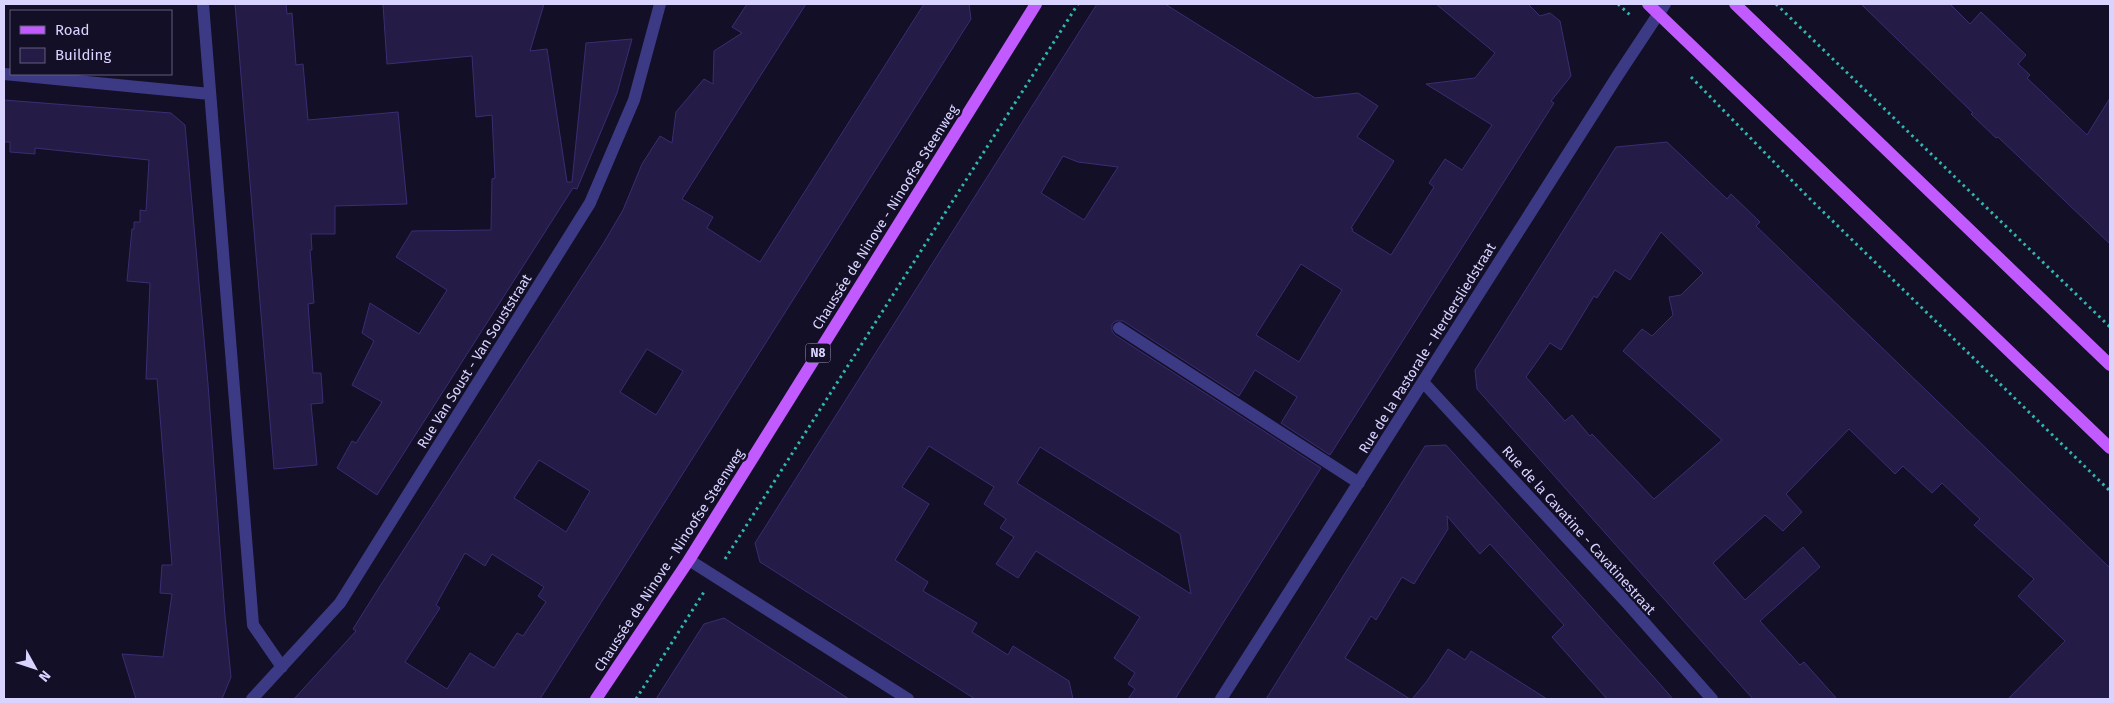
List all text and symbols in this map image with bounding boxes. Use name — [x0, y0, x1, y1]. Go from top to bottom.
legend — [10, 10, 172, 75]
text: Road — [55, 21, 90, 39]
text: Building — [55, 46, 111, 64]
street label: Chaussée de Ninove - Ninoofse Steenweg — [809, 101, 962, 333]
street label: Rue de la Pastorale - Herdersliedstraat — [1355, 239, 1500, 457]
street label: Rue Van Soust - Van Souststraat — [414, 270, 536, 452]
road number: N8 — [806, 343, 830, 362]
street label: Rue de la Cavatine - Cavatinestraat — [1498, 442, 1660, 619]
street label: Chaussée de Ninove - Ninoofse Steenweg — [591, 445, 748, 675]
north arrow — [10, 643, 60, 693]
text: N — [35, 667, 54, 685]

